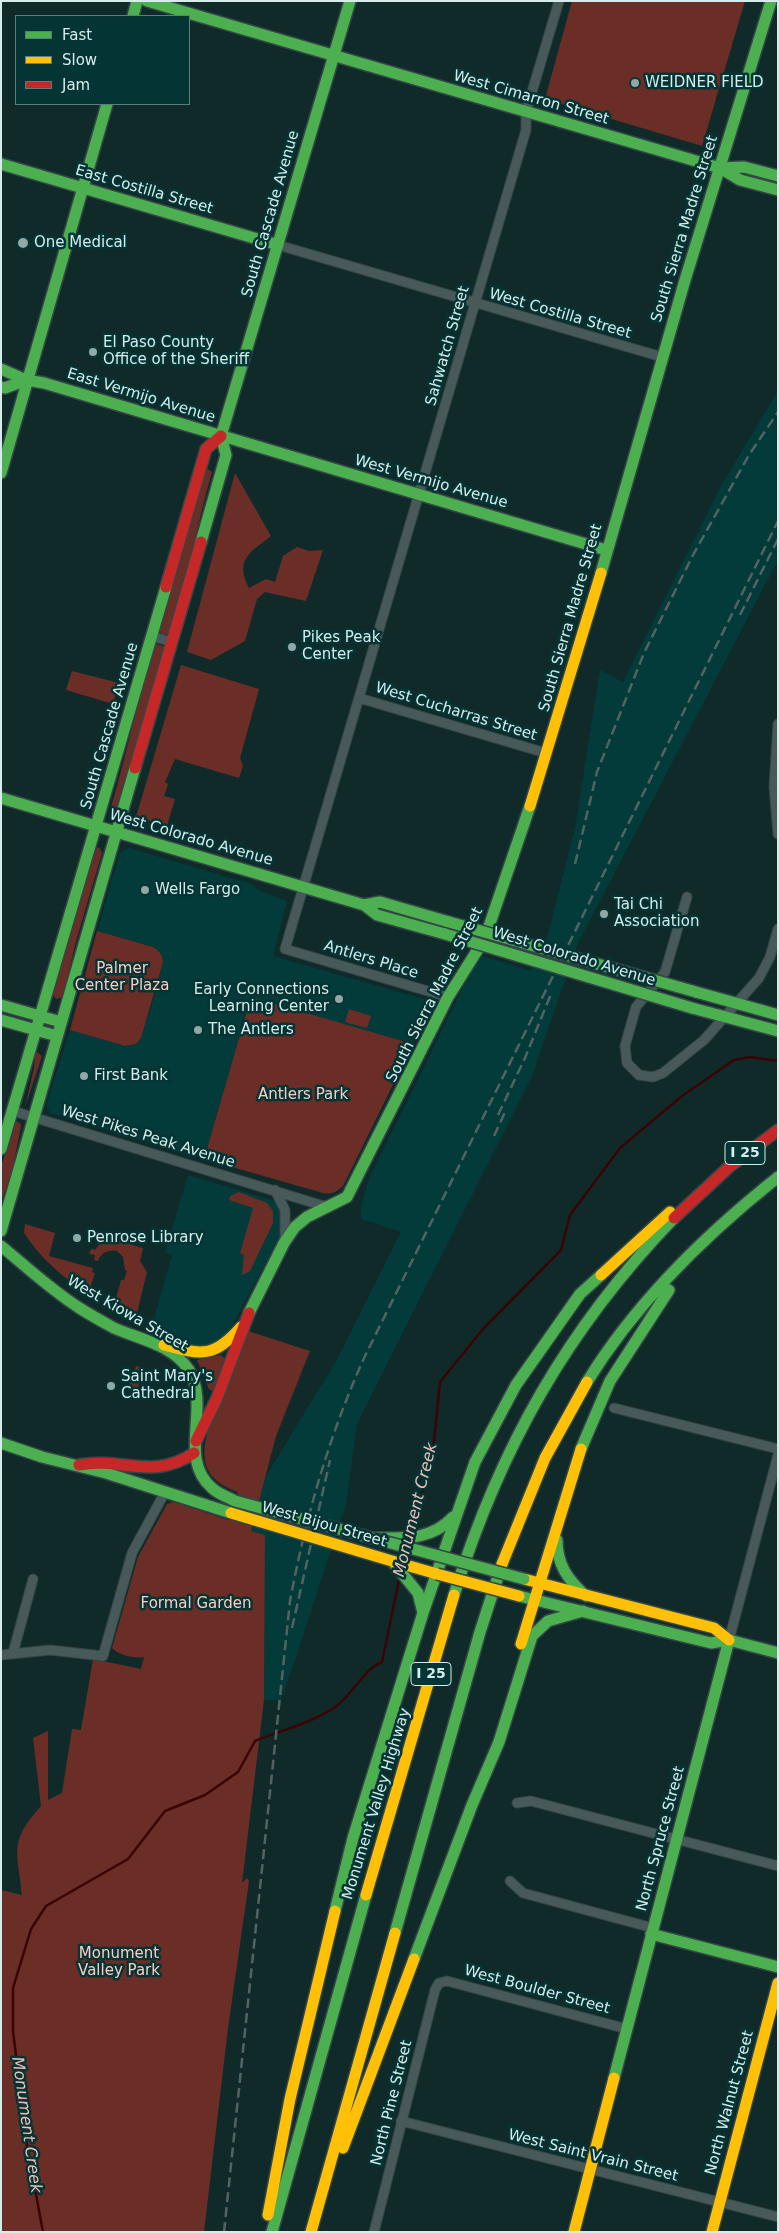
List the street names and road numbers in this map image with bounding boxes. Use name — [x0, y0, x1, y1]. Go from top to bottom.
street label: West Cimarron Street — [451, 67, 611, 129]
street label: South Cascade Avenue — [239, 129, 303, 299]
street label: South Sierra Madre Street — [648, 133, 722, 325]
street label: East Costilla Street — [73, 162, 215, 218]
street label: Sahwatch Street — [422, 284, 474, 408]
street label: West Costilla Street — [487, 285, 633, 343]
street label: East Vermijo Avenue — [65, 365, 217, 427]
street label: West Vermijo Avenue — [352, 452, 510, 512]
street label: South Sierra Madre Street — [536, 522, 606, 714]
street label: South Cascade Avenue — [78, 641, 142, 811]
street label: West Cucharras Street — [373, 679, 539, 745]
street label: West Colorado Avenue — [107, 806, 275, 870]
street label: South Sierra Madre Street — [383, 904, 487, 1086]
street label: West Colorado Avenue — [490, 924, 658, 990]
street label: Antlers Place — [322, 937, 420, 983]
street label: West Pikes Peak Avenue — [59, 1102, 237, 1172]
road number: I 25 — [725, 1142, 765, 1164]
street label: West Kiowa Street — [63, 1272, 191, 1356]
street label: West Bijou Street — [259, 1499, 389, 1551]
road number: I 25 — [411, 1662, 451, 1686]
street label: Monument Valley Highway — [339, 1706, 415, 1902]
street label: North Spruce Street — [633, 1765, 689, 1913]
street label: West Boulder Street — [462, 1962, 612, 2018]
street label: North Walnut Street — [702, 2029, 758, 2177]
street label: North Pine Street — [368, 2038, 416, 2168]
street label: West Saint Vrain Street — [506, 2126, 680, 2186]

